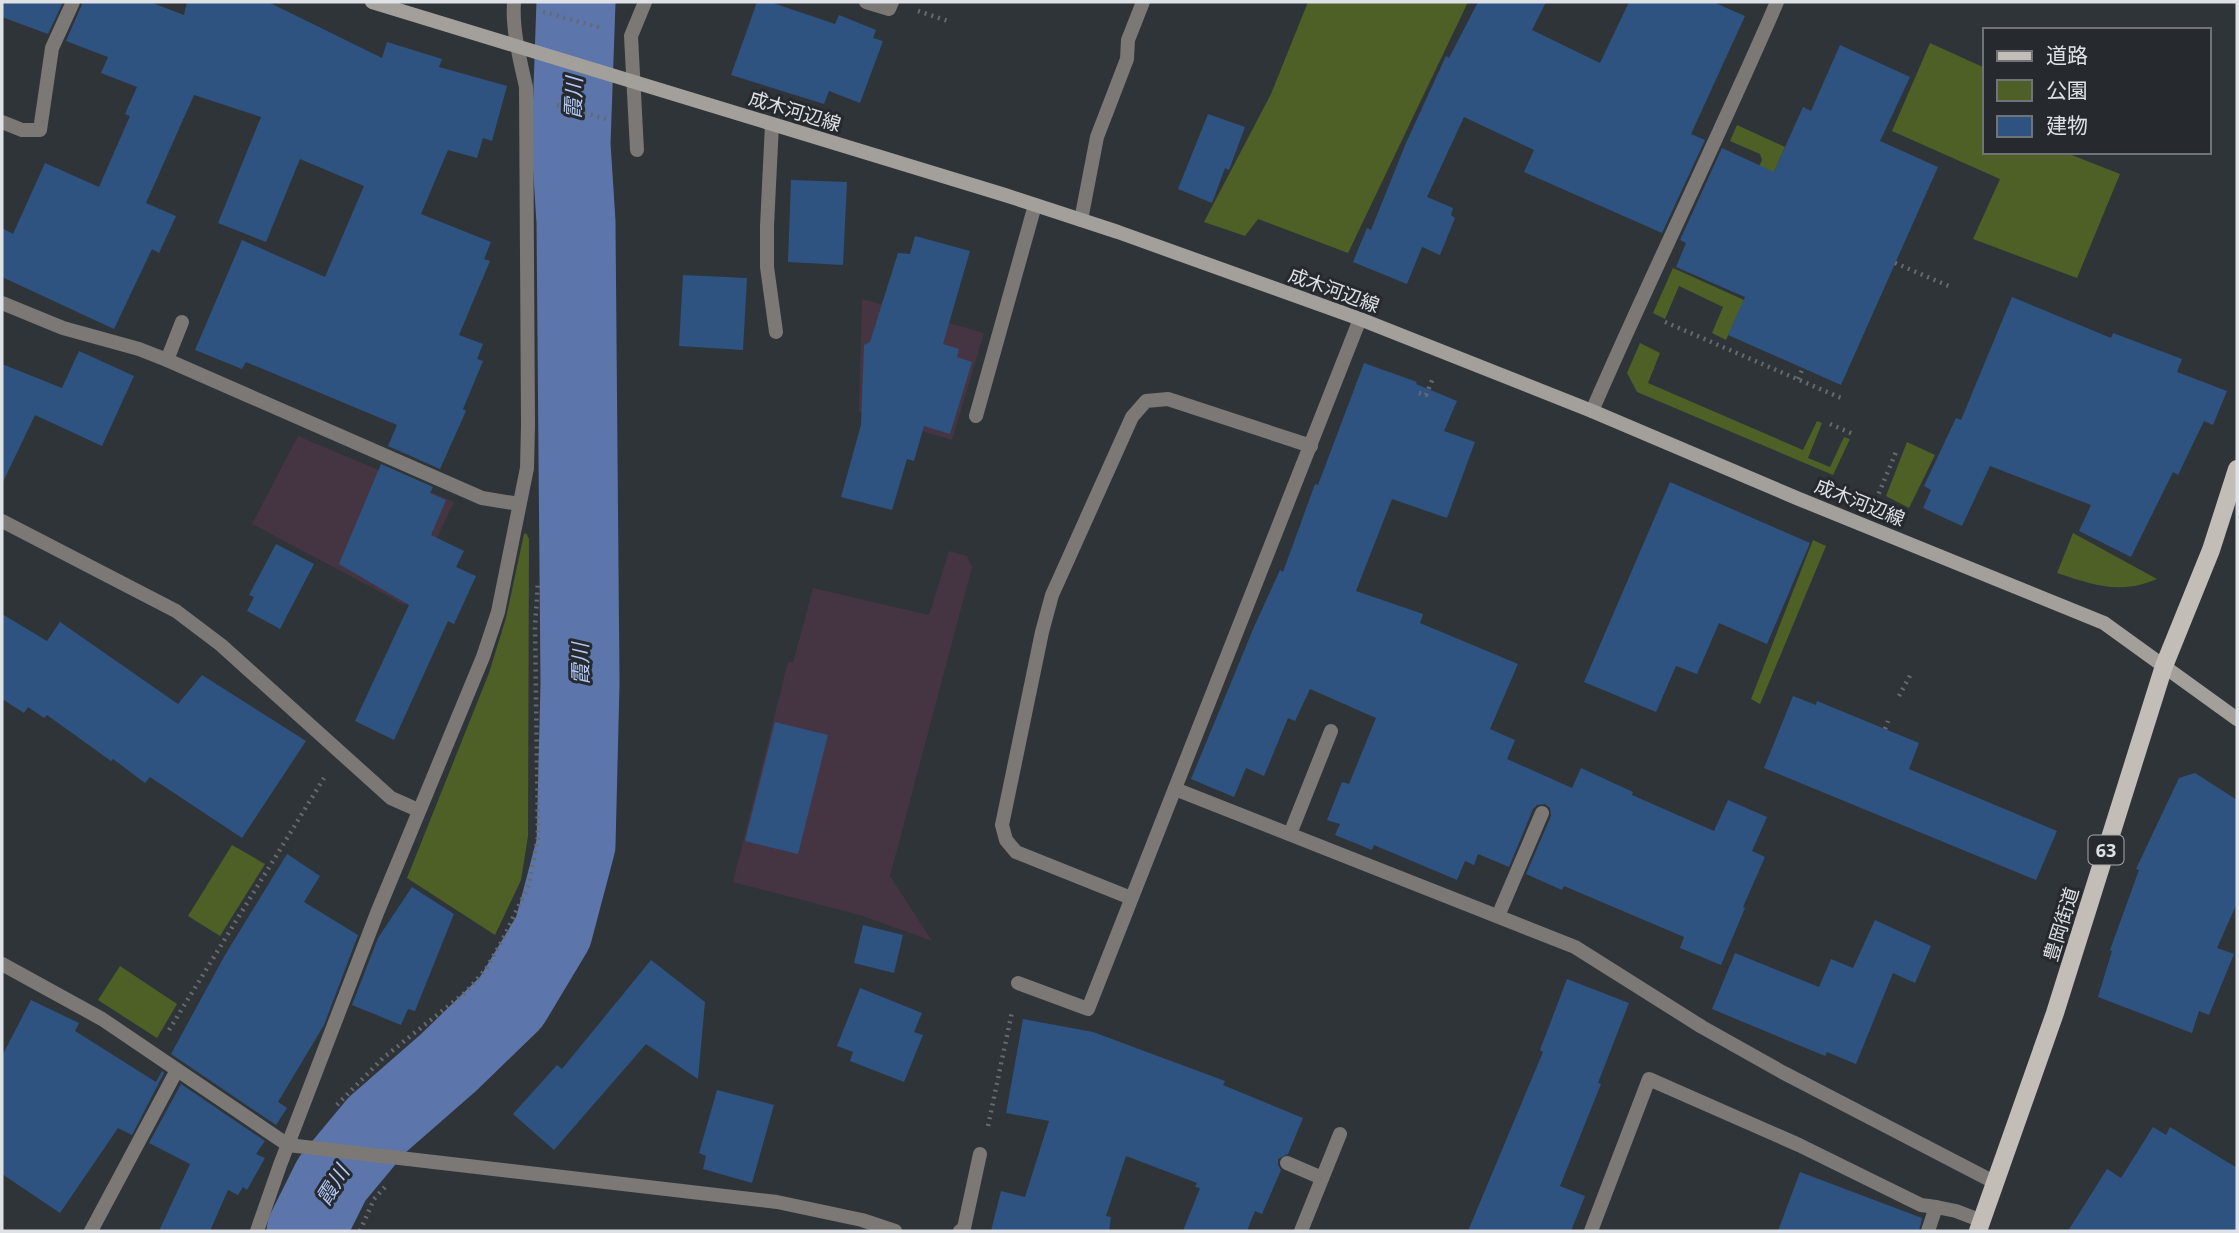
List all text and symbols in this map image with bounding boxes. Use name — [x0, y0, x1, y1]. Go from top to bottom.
legend — [1983, 28, 2211, 154]
text: 道路 — [2046, 41, 2088, 69]
water label: 霞川 — [558, 75, 588, 119]
text: 公園 — [2046, 76, 2088, 104]
street label: 成木河辺線 — [746, 85, 844, 137]
text: 建物 — [2046, 111, 2088, 139]
street label: 成木河辺線 — [1285, 262, 1383, 318]
street label: 成木河辺線 — [1811, 472, 1909, 532]
water label: 霞川 — [566, 641, 594, 685]
road number: 63 — [2088, 836, 2124, 864]
street label: 豊岡街道 — [2037, 884, 2085, 964]
water label: 霞川 — [309, 1158, 356, 1210]

